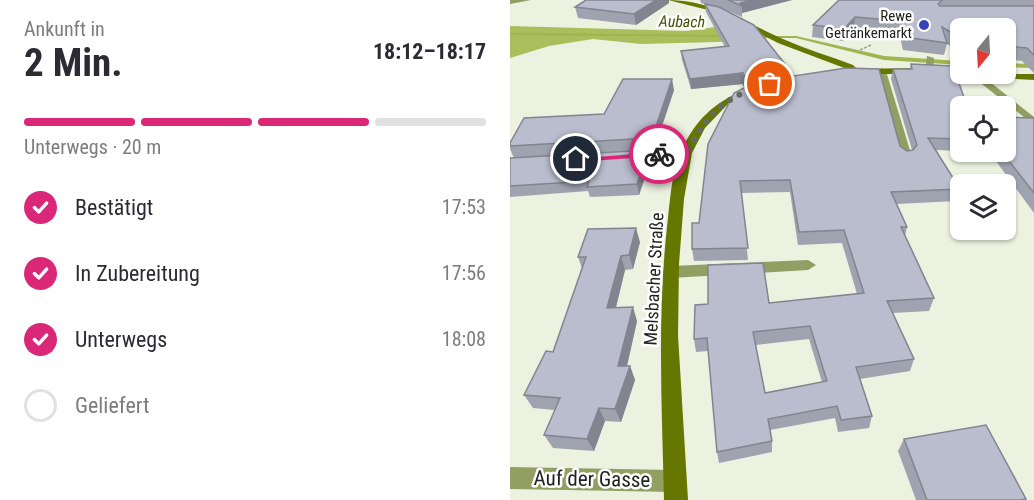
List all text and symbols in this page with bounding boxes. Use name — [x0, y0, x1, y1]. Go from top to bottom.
place label: Rewe Getränkemarkt — [825, 7, 912, 42]
water label: Aubach — [658, 12, 705, 31]
text: Ankunft in — [24, 17, 105, 41]
marker: Rewe Getränkemarkt — [917, 18, 931, 32]
north arrow — [950, 18, 1016, 84]
map controls — [950, 18, 1016, 240]
text: 18:12–18:17 — [373, 39, 486, 64]
text: 2 Min. — [24, 40, 123, 86]
pin — [744, 58, 795, 109]
icon: bag — [753, 67, 786, 100]
button: locate — [950, 96, 1016, 162]
courier — [629, 124, 689, 184]
pin — [550, 133, 601, 184]
text: Unterwegs · 20 m — [24, 135, 161, 159]
icon: bike — [643, 138, 676, 171]
icon: home — [559, 142, 592, 175]
button: layers — [950, 174, 1016, 240]
icon: check — [24, 191, 57, 224]
text: Bestätigt — [75, 195, 153, 220]
text: 17:53 — [442, 195, 486, 219]
street label: Melsbacher Straße — [640, 212, 667, 346]
icon: check — [24, 257, 57, 290]
text: In Zubereitung — [75, 261, 200, 286]
text: 17:56 — [442, 261, 486, 285]
icon: check — [24, 323, 57, 356]
text: Unterwegs — [75, 327, 167, 352]
text: 18:08 — [442, 327, 486, 351]
text: Geliefert — [75, 393, 150, 418]
street label: Auf der Gasse — [534, 466, 651, 492]

